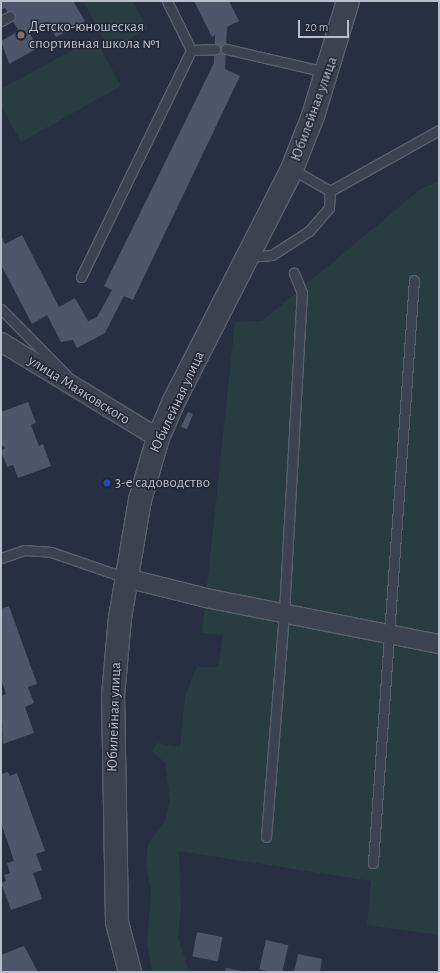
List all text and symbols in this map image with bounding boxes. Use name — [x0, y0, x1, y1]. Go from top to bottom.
scale bar — [300, 12, 351, 38]
place label: Детско-юношеская спортивная школа №1 — [29, 17, 161, 52]
text: 20 m — [305, 21, 328, 33]
marker: Детско-юношеская спортивная школа №1 — [16, 30, 26, 40]
street label: Юбилейная улица — [287, 54, 341, 164]
street label: Юбилейная улица — [146, 348, 208, 456]
street label: улица Маяковского — [25, 352, 133, 428]
place label: 3-е садоводство — [115, 474, 210, 492]
marker: 3-е садоводство — [102, 478, 112, 488]
street label: Юбилейная улица — [103, 662, 125, 772]

